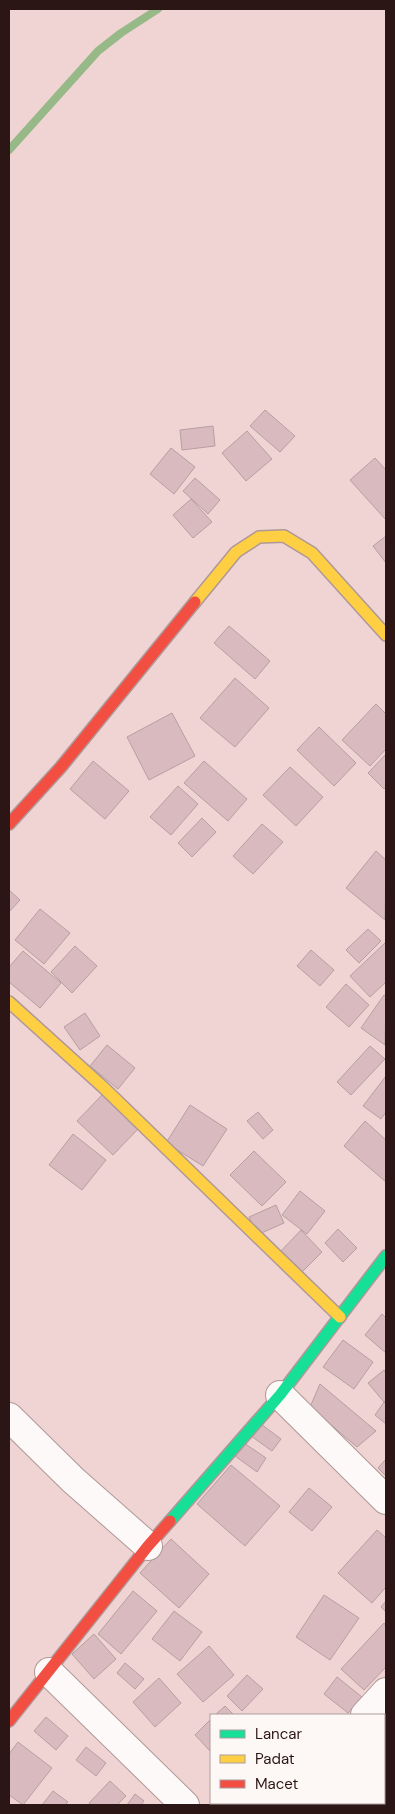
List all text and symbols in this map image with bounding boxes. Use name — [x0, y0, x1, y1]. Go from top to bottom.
legend — [210, 1714, 385, 1804]
text: Lancar — [255, 1724, 302, 1744]
text: Padat — [255, 1749, 295, 1769]
text: Macet — [255, 1774, 299, 1794]

